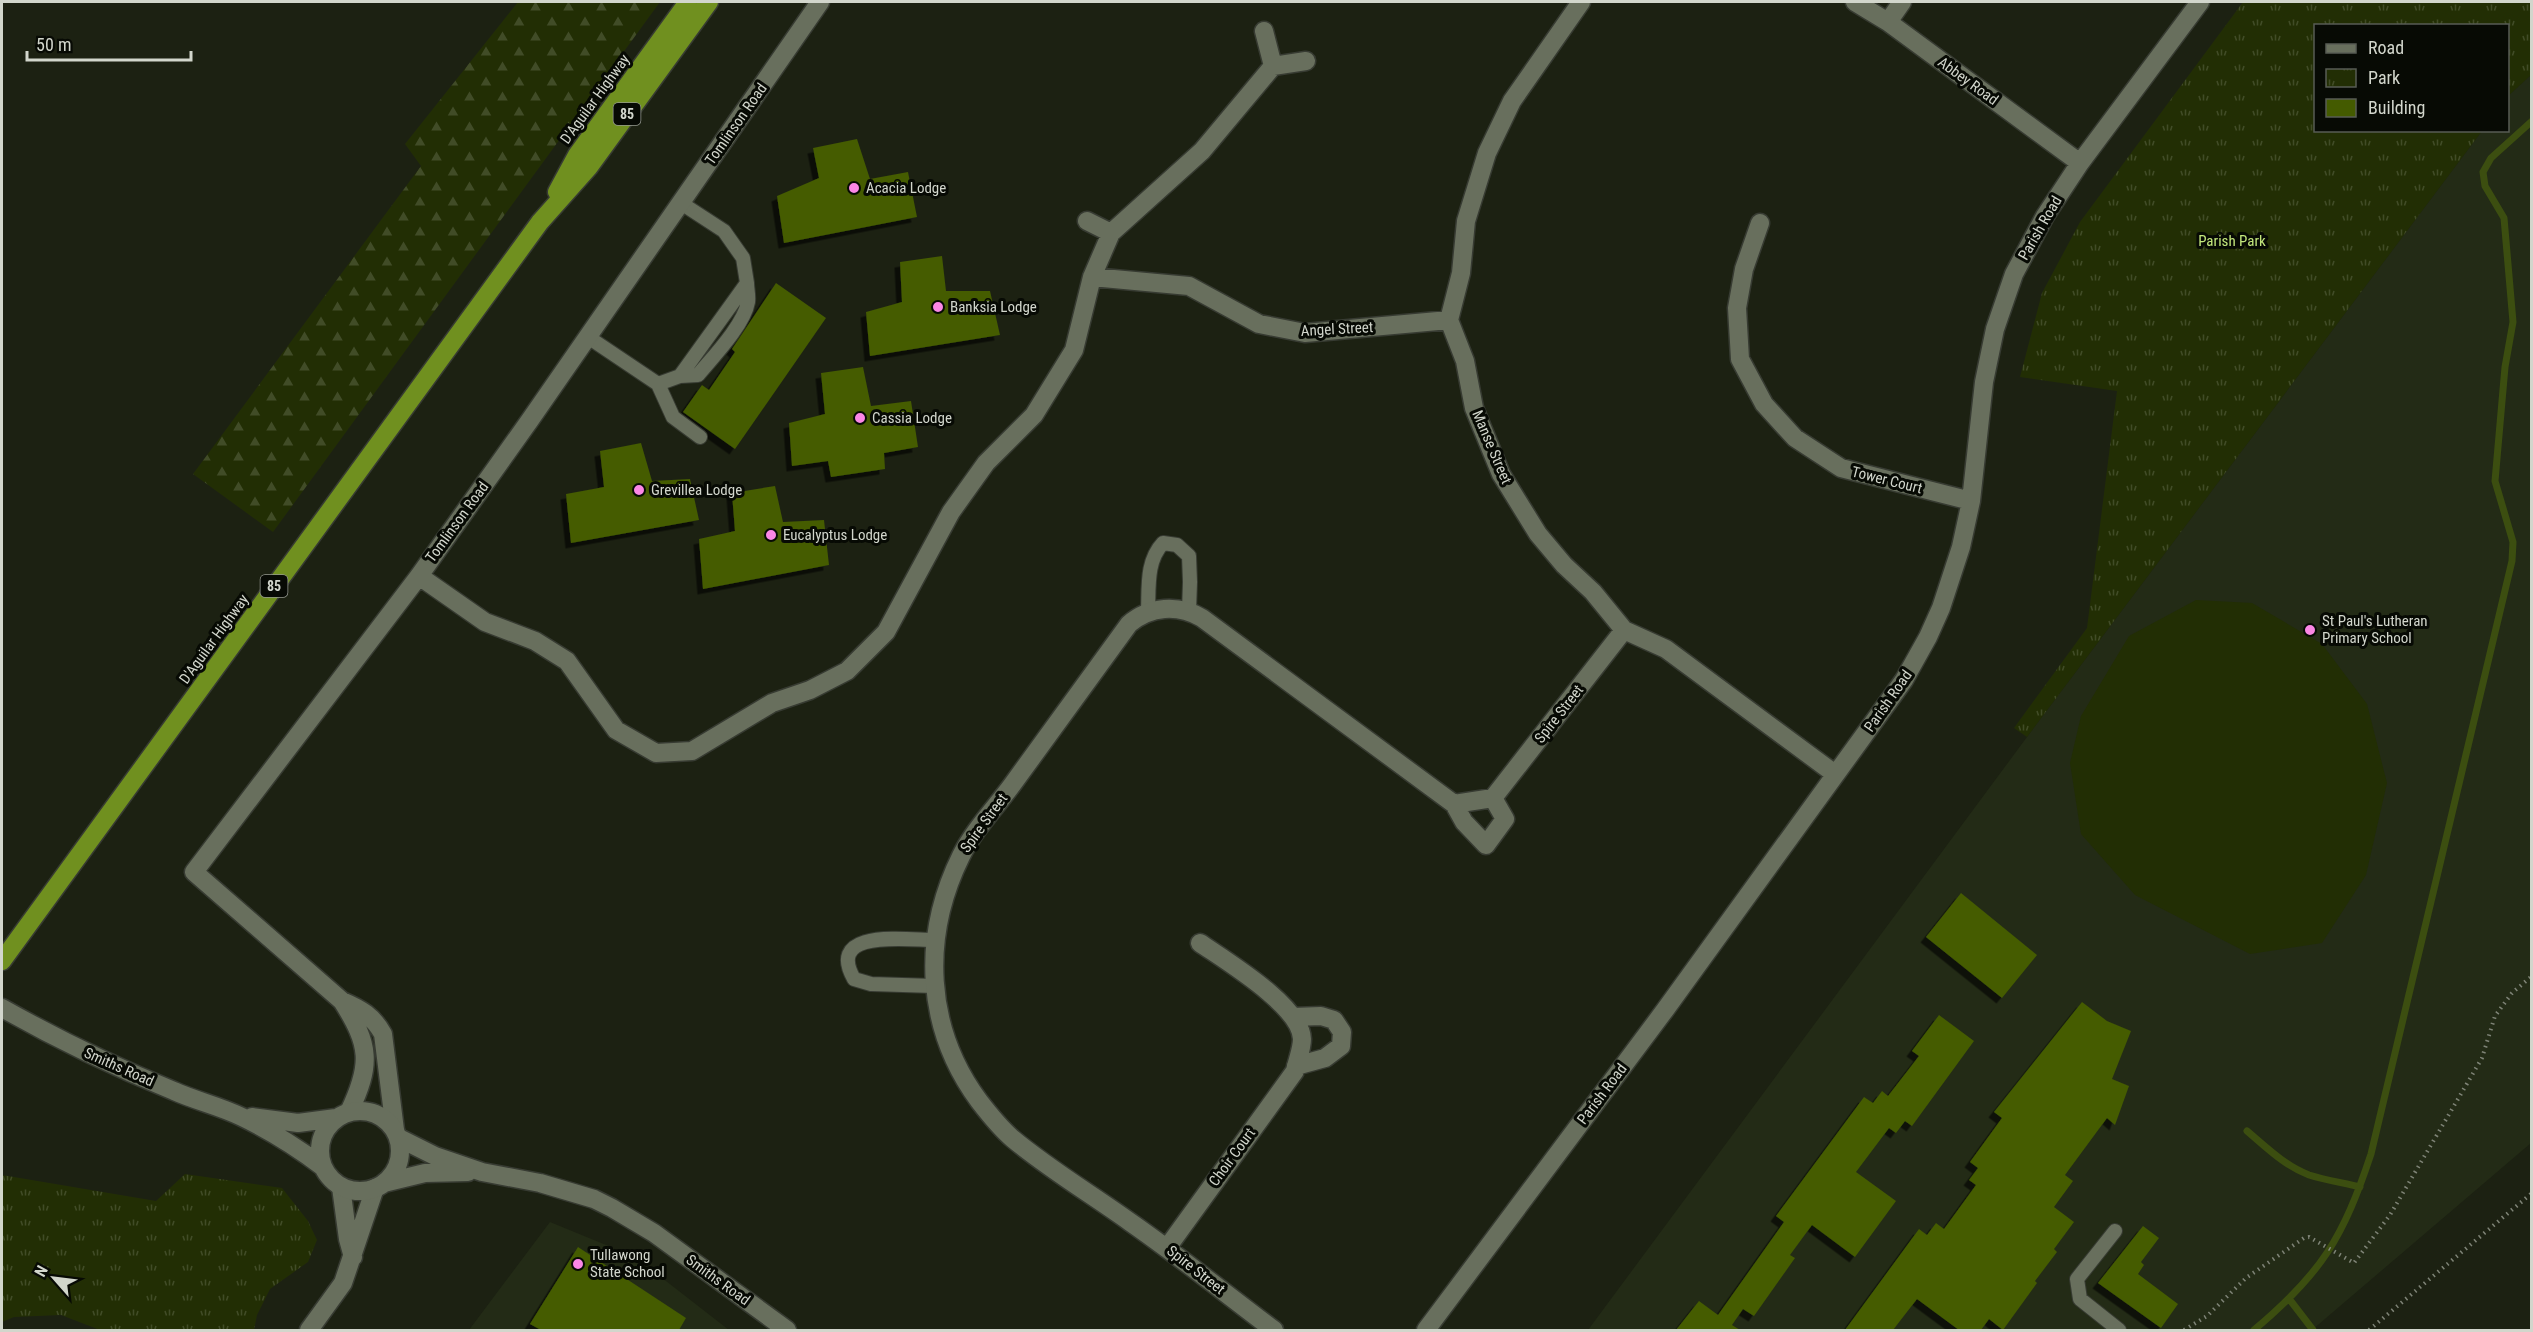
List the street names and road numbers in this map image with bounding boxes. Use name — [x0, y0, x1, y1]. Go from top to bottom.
street label: D'Aguilar Highway — [557, 51, 633, 147]
street label: Abbey Road — [1934, 53, 2002, 109]
street label: Tomlinson Road — [701, 80, 771, 168]
road number: 85 — [614, 103, 640, 125]
street label: Parish Road — [2014, 193, 2066, 263]
street label: Angel Street — [1300, 318, 1374, 340]
street label: Manse Street — [1468, 407, 1516, 487]
street label: Tower Court — [1850, 463, 1924, 497]
street label: Tomlinson Road — [422, 478, 492, 566]
road number: 85 — [260, 575, 288, 597]
street label: D'Aguilar Highway — [176, 591, 252, 687]
street label: Parish Road — [1860, 667, 1916, 735]
street label: Spire Street — [1531, 681, 1587, 747]
street label: Spire Street — [957, 790, 1011, 856]
street label: Smiths Road — [81, 1044, 157, 1090]
street label: Parish Road — [1573, 1060, 1631, 1128]
street label: Choir Court — [1205, 1124, 1259, 1190]
street label: Spire Street — [1163, 1242, 1229, 1298]
street label: Smiths Road — [683, 1251, 753, 1309]

